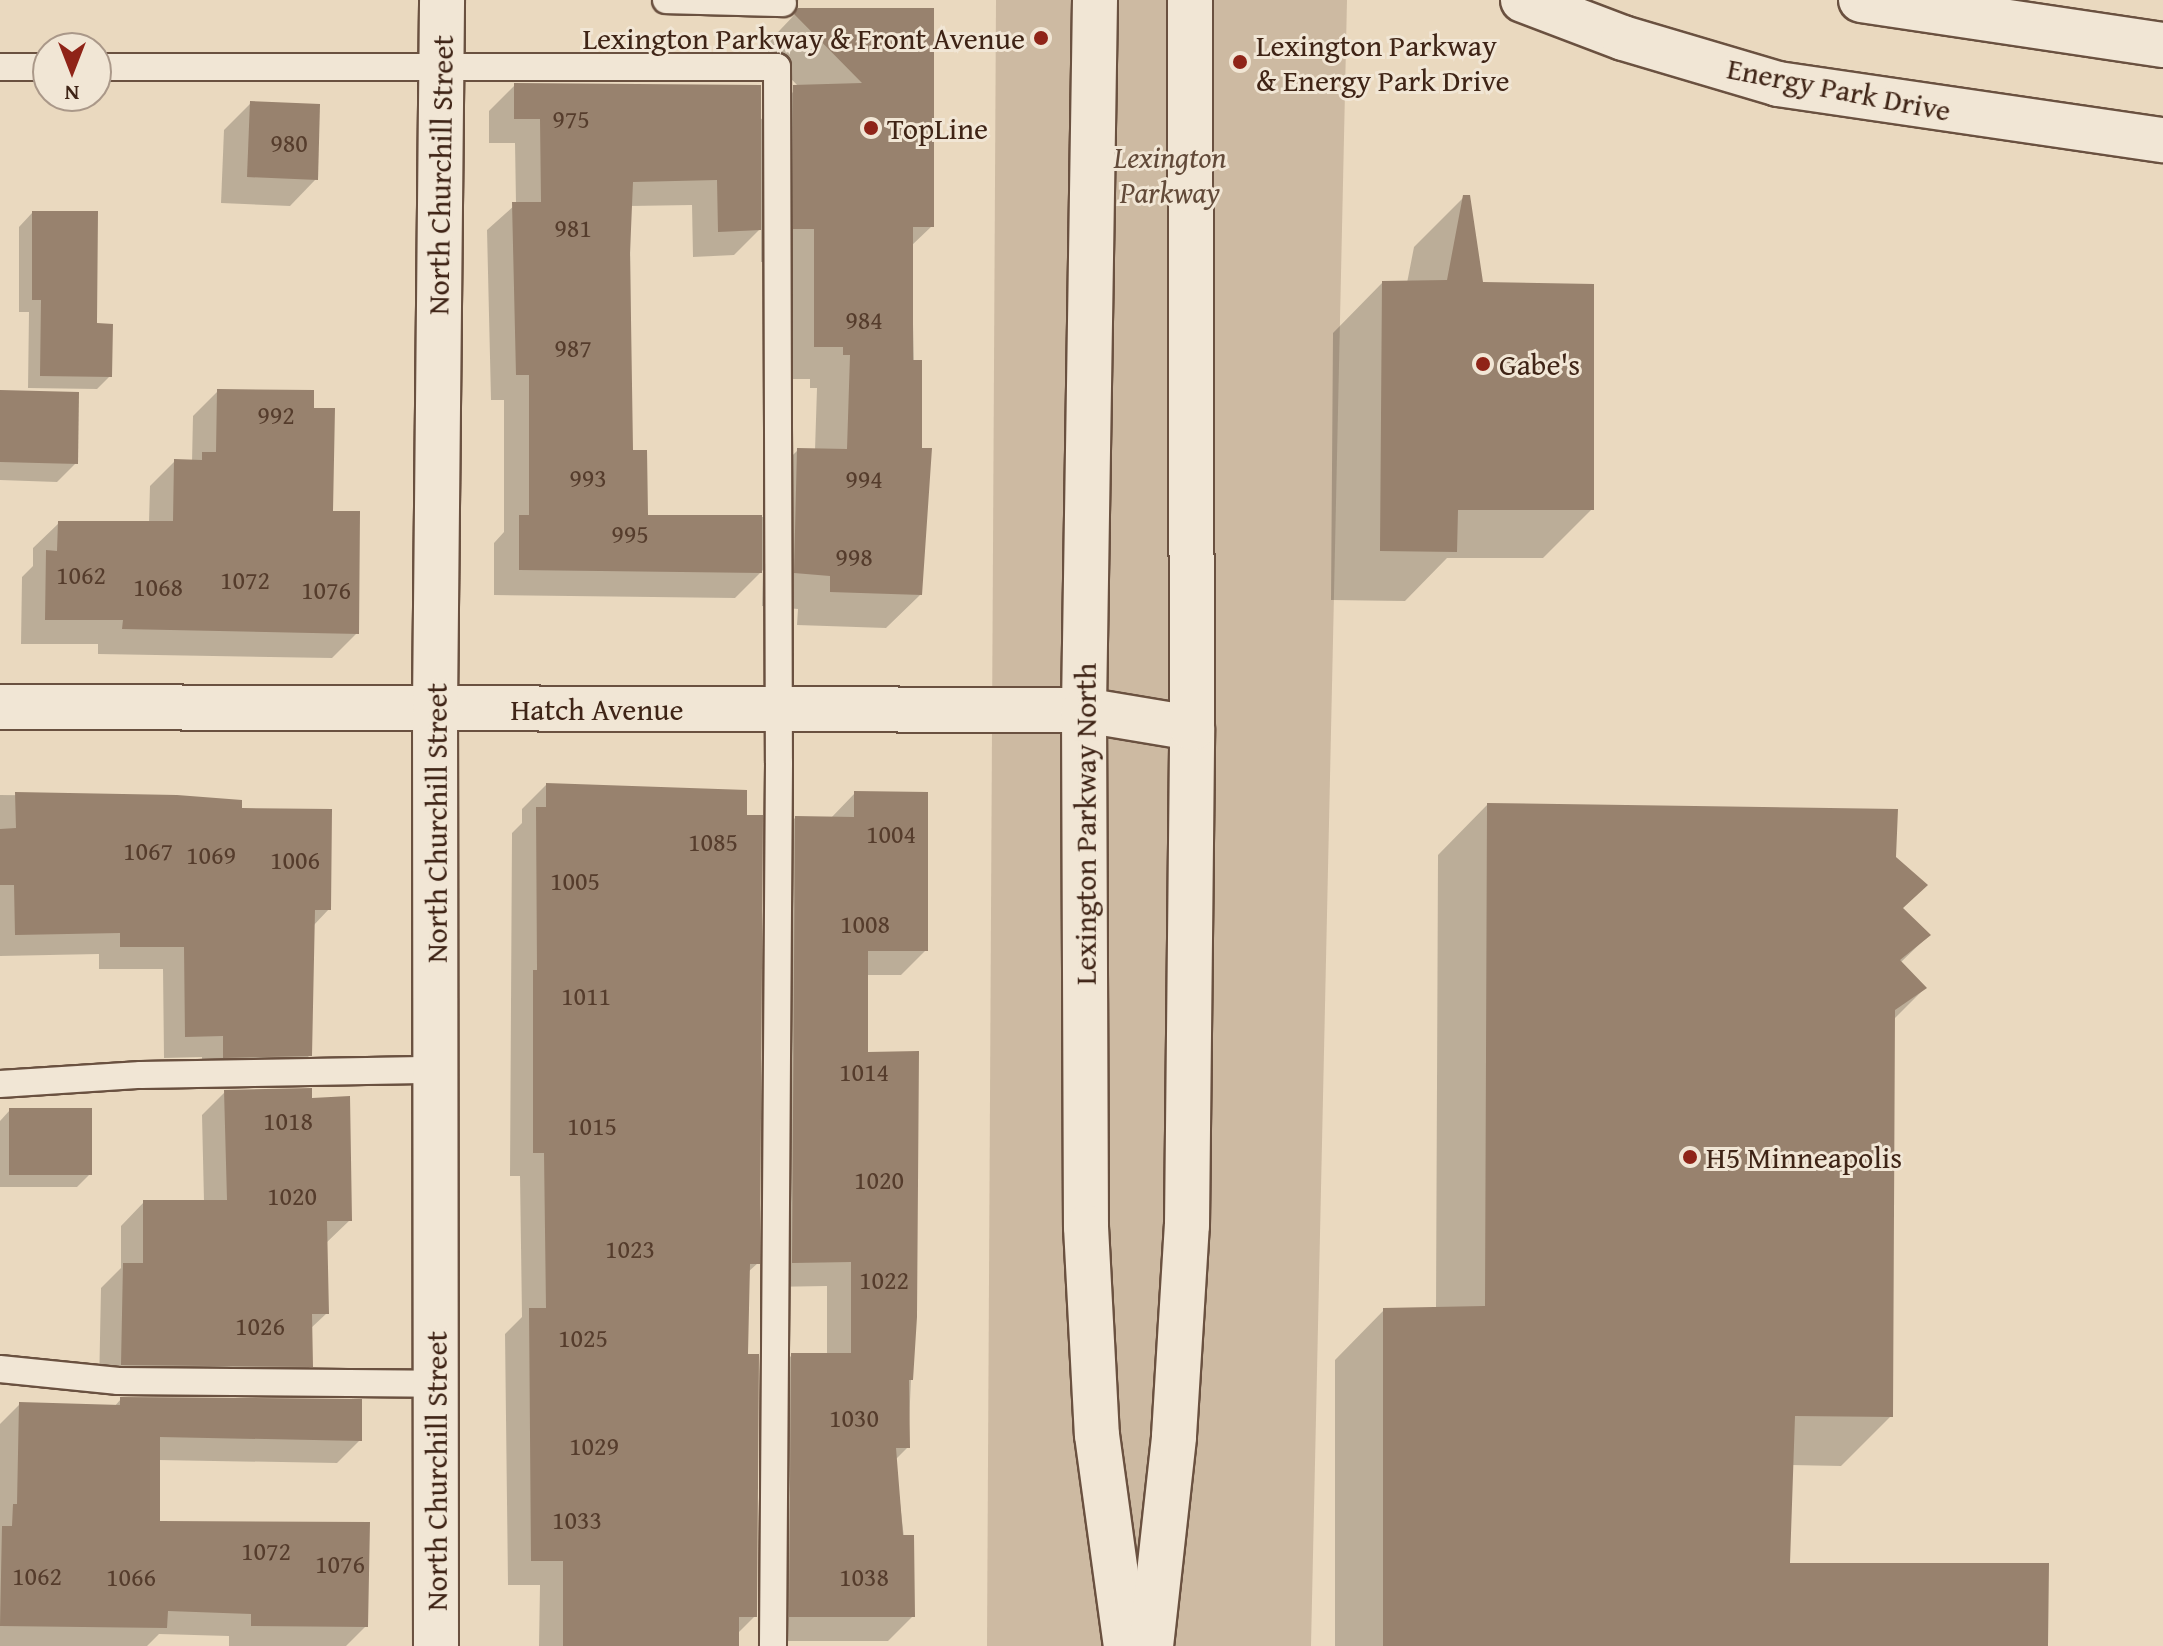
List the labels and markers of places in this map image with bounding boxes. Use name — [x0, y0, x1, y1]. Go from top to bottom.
place label: Lexington Parkway & Front Avenue — [582, 20, 1025, 56]
place label: Lexington Parkway & Energy Park Drive — [1256, 27, 1510, 98]
marker: Lexington Parkway & Front Avenue — [1032, 29, 1050, 47]
marker: Lexington Parkway & Energy Park Drive — [1231, 53, 1249, 71]
place label: TopLine — [887, 110, 988, 146]
marker: TopLine — [862, 119, 880, 137]
place label: Gabe's — [1499, 346, 1580, 382]
marker: Gabe's — [1474, 355, 1492, 373]
place label: H5 Minneapolis — [1706, 1139, 1902, 1175]
marker: H5 Minneapolis — [1681, 1148, 1699, 1166]

